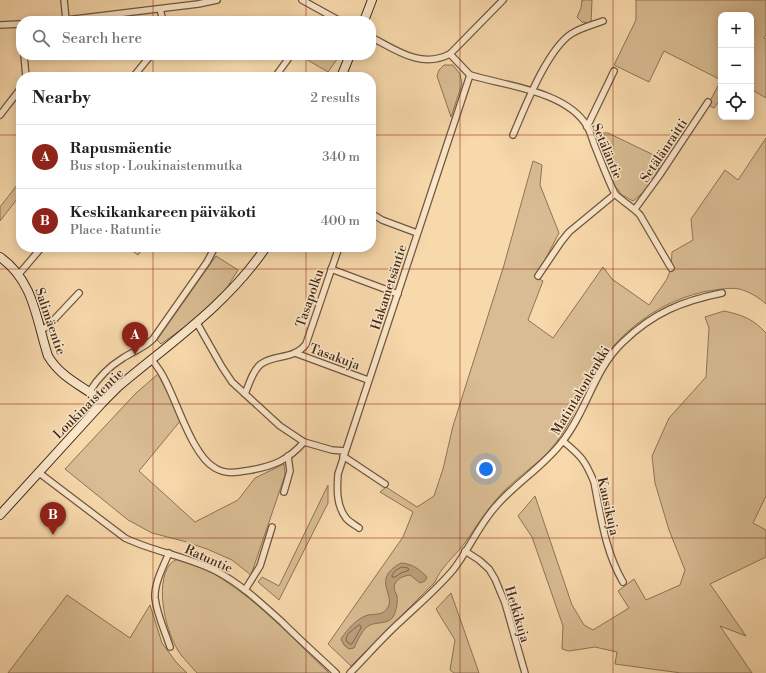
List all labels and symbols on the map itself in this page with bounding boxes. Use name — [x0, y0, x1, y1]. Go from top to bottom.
street label: Setälänraitti — [637, 116, 691, 185]
street label: Setäläntie — [588, 121, 626, 182]
street label: Hakametsäntie — [368, 242, 410, 332]
street label: Tasapolku — [293, 267, 328, 330]
street label: Salimäentie — [31, 286, 69, 357]
pin: A — [122, 322, 148, 355]
street label: Tasakuja — [307, 340, 363, 374]
street label: Matintalonlenkki — [548, 343, 614, 438]
street label: Loukinaistentie — [50, 365, 128, 442]
your location — [476, 459, 496, 479]
street label: Kausikuja — [594, 475, 623, 537]
pin: B — [40, 502, 66, 535]
street label: Ratuntie — [182, 541, 236, 577]
street label: Hetkikuja — [501, 584, 533, 645]

